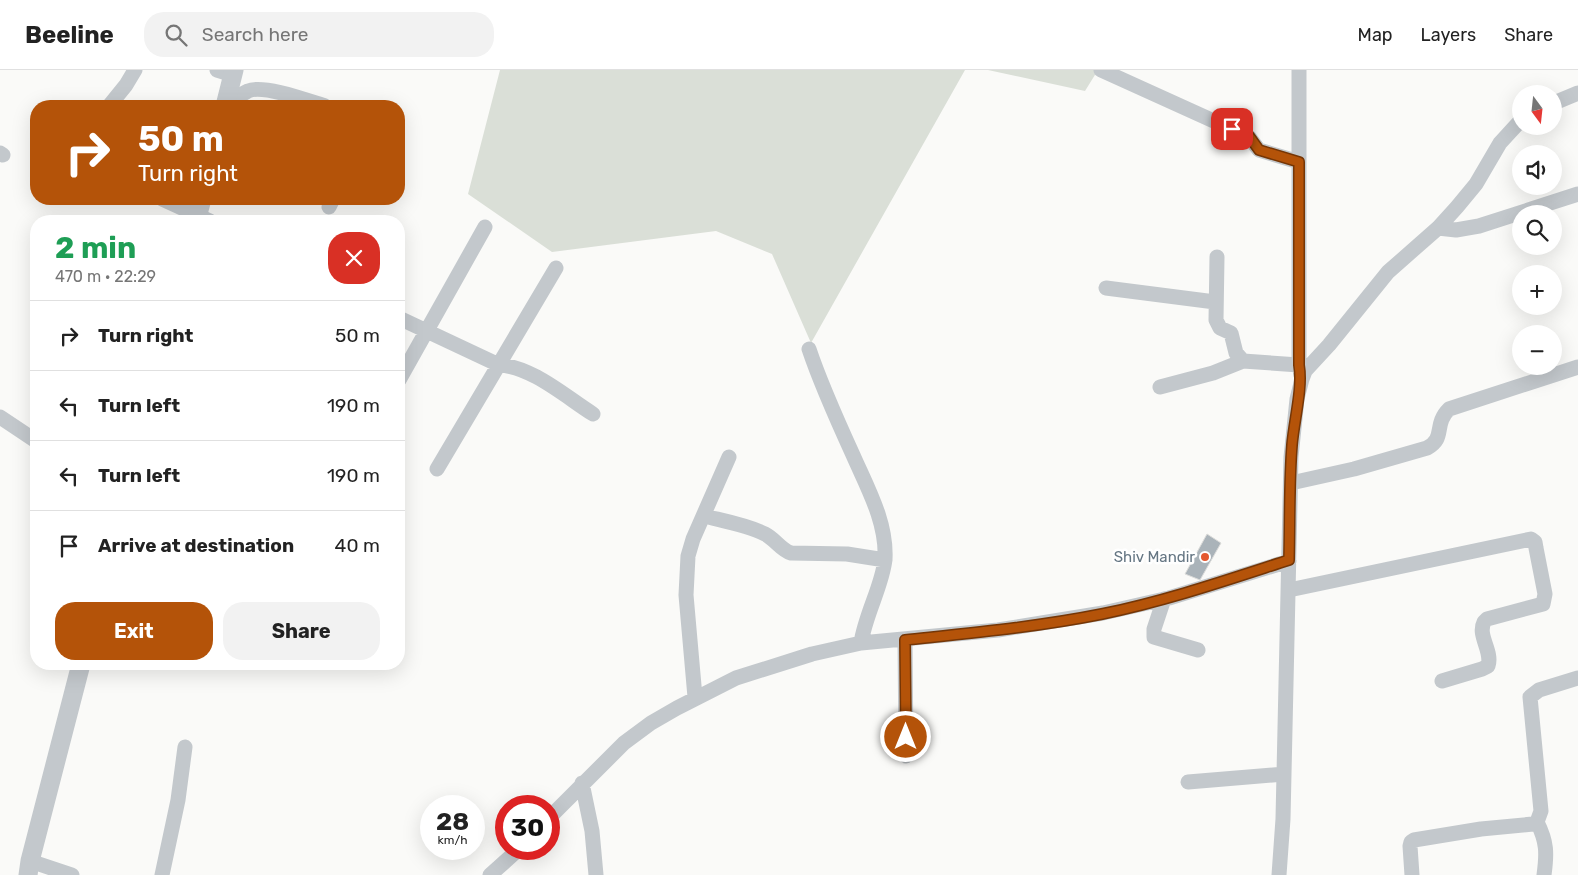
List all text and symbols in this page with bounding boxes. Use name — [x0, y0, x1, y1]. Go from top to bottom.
search box — [144, 12, 494, 57]
text: Beeline — [25, 21, 114, 49]
icon: search — [162, 21, 190, 49]
text: Search here — [202, 23, 308, 46]
text: Map — [1358, 24, 1393, 46]
text: Layers — [1421, 24, 1476, 46]
text: Share — [1504, 24, 1553, 46]
north arrow — [1512, 85, 1562, 135]
map controls — [1512, 85, 1562, 375]
pin — [1211, 108, 1253, 150]
icon: arrive — [1218, 115, 1246, 143]
text: 50 m — [138, 118, 224, 160]
icon: right — [55, 120, 120, 185]
button: sound — [1512, 145, 1562, 195]
text: Turn right — [138, 160, 238, 187]
button: search — [1512, 205, 1562, 255]
text: 2 min — [55, 230, 136, 266]
button: close — [328, 232, 380, 284]
button: + — [1512, 265, 1562, 315]
text: 470 m · 22:29 — [55, 267, 156, 286]
icon: right — [55, 322, 83, 350]
text: Turn right — [98, 324, 193, 347]
text: 50 m — [335, 324, 380, 347]
button: − — [1512, 325, 1562, 375]
icon: left — [55, 392, 83, 420]
text: Turn left — [98, 394, 180, 417]
text: 190 m — [327, 394, 380, 417]
icon: left — [55, 462, 83, 490]
text: Turn left — [98, 464, 180, 487]
text: 190 m — [327, 464, 380, 487]
icon: arrive — [55, 532, 83, 560]
text: Arrive at destination — [98, 534, 294, 557]
text: 40 m — [335, 534, 380, 557]
place label: Shiv Mandir — [1114, 548, 1195, 566]
marker: Shiv Mandir — [1199, 551, 1211, 563]
button: Exit — [55, 602, 213, 660]
button: Share — [223, 602, 380, 660]
position arrow — [879, 710, 931, 762]
speed limit sign: 30 — [495, 795, 560, 860]
text: 28 — [436, 807, 469, 836]
text: km/h — [438, 833, 467, 847]

